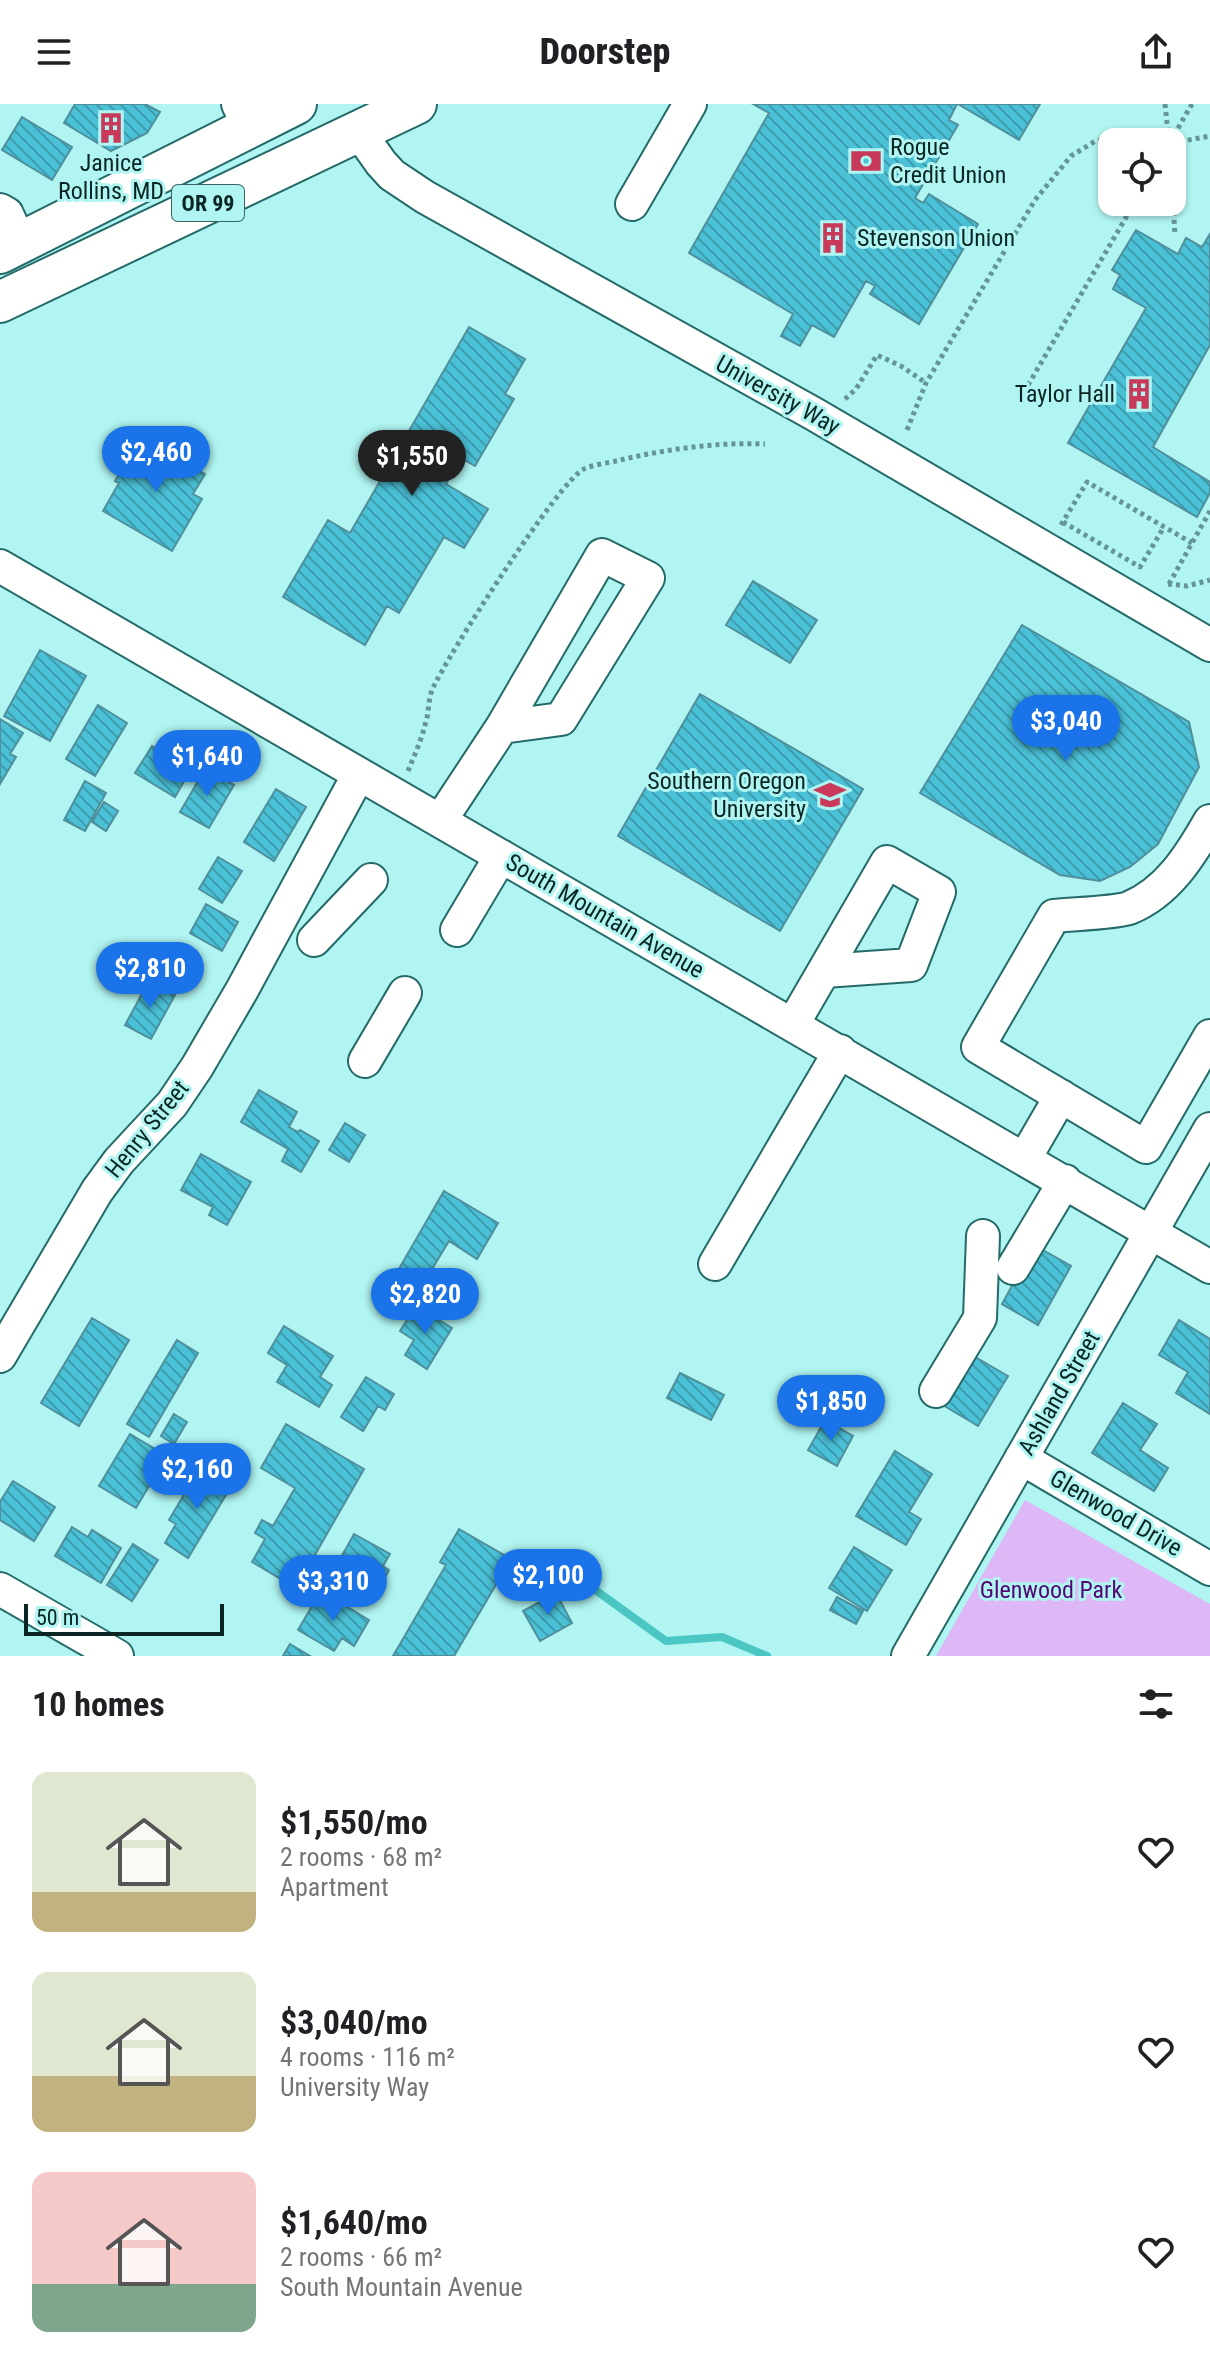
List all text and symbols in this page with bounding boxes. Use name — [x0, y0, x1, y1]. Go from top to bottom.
icon: menu — [32, 30, 76, 74]
icon: share — [1134, 30, 1178, 74]
text: Doorstep — [540, 31, 670, 73]
building icon: Janice Rollins, MD — [94, 111, 128, 145]
map controls — [1098, 128, 1186, 216]
button: locate — [1098, 128, 1186, 216]
place label: Rogue Credit Union — [890, 133, 1006, 189]
bank icon: Rogue Credit Union — [849, 144, 883, 178]
place label: Janice Rollins, MD — [58, 149, 164, 205]
road number: OR 99 — [172, 185, 244, 221]
building icon: Stevenson Union — [816, 221, 850, 255]
place label: Stevenson Union — [857, 224, 1015, 252]
street label: University Way — [711, 349, 845, 441]
building icon: Taylor Hall — [1122, 377, 1156, 411]
place label: Taylor Hall — [1015, 380, 1115, 408]
pin: $2,460 — [91, 426, 221, 494]
pin: $1,550 — [347, 430, 477, 498]
text: $2,460 — [120, 437, 192, 467]
text: $1,550 — [376, 441, 448, 471]
pin: $3,040 — [1001, 695, 1131, 763]
text: $3,040 — [1030, 706, 1102, 736]
pin: $1,640 — [142, 730, 272, 798]
text: $1,640 — [171, 741, 243, 771]
place label: Southern Oregon University — [647, 767, 806, 823]
school or university icon: Southern Oregon University — [813, 778, 847, 812]
street label: South Mountain Avenue — [501, 848, 709, 984]
pin: $2,810 — [85, 942, 215, 1010]
text: $2,810 — [114, 953, 186, 983]
street label: Henry Street — [99, 1075, 195, 1183]
pin: $2,820 — [360, 1268, 490, 1336]
text: $2,820 — [389, 1279, 461, 1309]
street label: Ashland Street — [1012, 1326, 1106, 1460]
pin: $1,850 — [766, 1375, 896, 1443]
text: $1,850 — [795, 1386, 867, 1416]
pin: $2,160 — [132, 1443, 262, 1511]
text: $2,160 — [161, 1454, 233, 1484]
street label: Glenwood Drive — [1045, 1464, 1187, 1562]
pin: $2,100 — [483, 1549, 613, 1617]
pin: $3,310 — [268, 1555, 398, 1623]
text: $2,100 — [512, 1560, 584, 1590]
text: $3,310 — [297, 1566, 369, 1596]
park label: Glenwood Park — [980, 1576, 1122, 1604]
scale bar — [24, 1600, 224, 1636]
text: 50 m — [36, 1605, 79, 1630]
icon: filters — [1134, 1682, 1178, 1726]
text: 10 homes — [32, 1684, 165, 1724]
text: $1,550/mo — [280, 1802, 428, 1842]
icon: home — [96, 1804, 192, 1900]
icon: heart — [1134, 1830, 1178, 1874]
text: 2 rooms · 68 m² — [280, 1842, 442, 1872]
text: Apartment — [280, 1872, 389, 1902]
text: $3,040/mo — [280, 2002, 428, 2042]
icon: home — [96, 2004, 192, 2100]
icon: heart — [1134, 2030, 1178, 2074]
text: 4 rooms · 116 m² — [280, 2042, 455, 2072]
text: University Way — [280, 2072, 429, 2102]
text: $1,640/mo — [280, 2202, 428, 2242]
icon: home — [96, 2204, 192, 2300]
icon: heart — [1134, 2230, 1178, 2274]
text: 2 rooms · 66 m² — [280, 2242, 442, 2272]
text: South Mountain Avenue — [280, 2272, 523, 2302]

